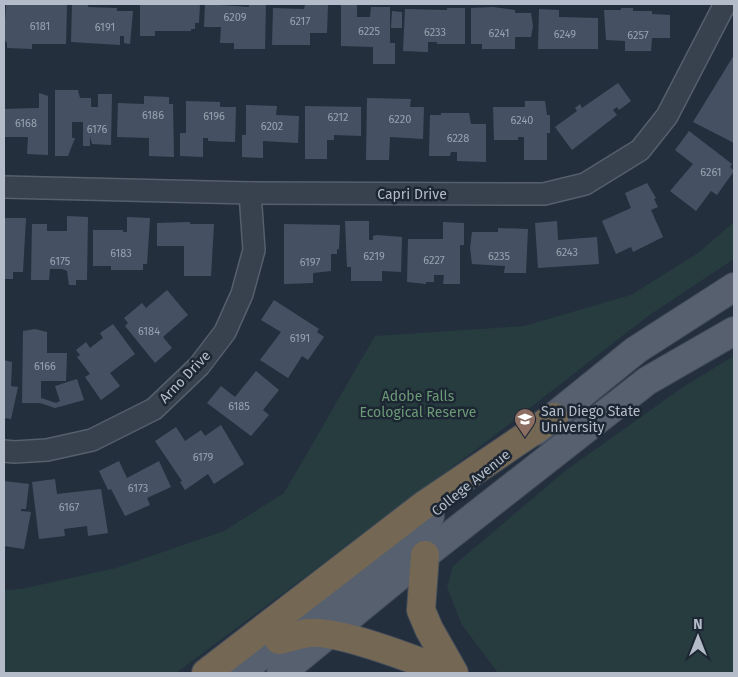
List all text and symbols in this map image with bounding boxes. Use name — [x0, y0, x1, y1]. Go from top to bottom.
house number: 6209 — [224, 11, 247, 24]
house number: 6217 — [290, 15, 310, 28]
house number: 6181 — [30, 20, 50, 33]
house number: 6191 — [95, 21, 115, 34]
house number: 6225 — [358, 25, 381, 38]
house number: 6233 — [424, 26, 446, 39]
house number: 6241 — [489, 27, 509, 40]
house number: 6249 — [554, 28, 576, 41]
house number: 6257 — [627, 29, 649, 42]
house number: 6186 — [142, 109, 164, 122]
house number: 6196 — [203, 110, 225, 123]
house number: 6212 — [327, 111, 349, 124]
house number: 6220 — [389, 113, 411, 126]
house number: 6240 — [511, 114, 533, 127]
house number: 6168 — [15, 117, 37, 130]
house number: 6202 — [261, 120, 283, 133]
house number: 6176 — [87, 123, 107, 136]
house number: 6228 — [447, 132, 469, 145]
house number: 6261 — [700, 166, 722, 179]
street label: Capri Drive — [377, 186, 447, 203]
house number: 6243 — [556, 246, 578, 259]
house number: 6183 — [110, 247, 132, 260]
house number: 6219 — [363, 250, 385, 263]
house number: 6235 — [488, 250, 511, 263]
house number: 6227 — [423, 254, 445, 267]
house number: 6175 — [50, 255, 71, 268]
house number: 6197 — [300, 256, 320, 269]
house number: 6184 — [138, 325, 160, 338]
house number: 6191 — [290, 332, 310, 345]
street label: Arno Drive — [156, 347, 214, 407]
house number: 6166 — [34, 360, 56, 373]
park label: Adobe Falls Ecological Reserve — [360, 388, 477, 421]
house number: 6185 — [228, 400, 250, 413]
place label: San Diego State University — [541, 403, 640, 436]
school or university icon: San Diego State University — [513, 407, 537, 438]
street label: College Avenue — [428, 446, 514, 520]
house number: 6179 — [193, 451, 213, 464]
house number: 6173 — [128, 482, 148, 495]
house number: 6167 — [59, 501, 79, 514]
north arrow — [673, 612, 723, 662]
text: N — [693, 616, 703, 633]

